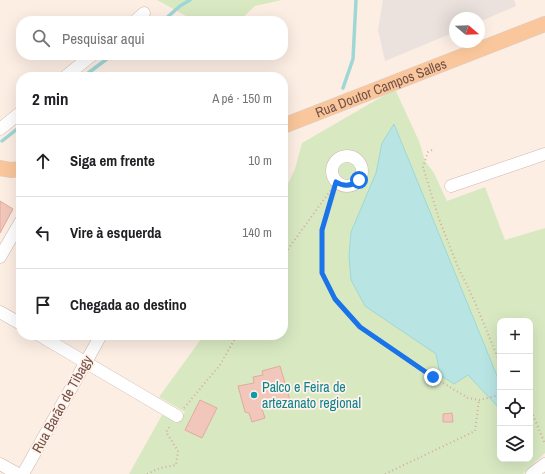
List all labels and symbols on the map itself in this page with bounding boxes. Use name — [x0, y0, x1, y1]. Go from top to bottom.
north arrow — [449, 12, 485, 48]
street label: Rua Doutor Campos Salles — [313, 54, 449, 122]
route start — [350, 171, 368, 189]
street label: Rua Barão de Tibagy — [28, 352, 96, 456]
route end — [424, 368, 442, 386]
place label: Palco e Feira de artezanato regional — [262, 378, 361, 412]
marker: Palco e Feira de artezanato regional — [249, 390, 259, 400]

